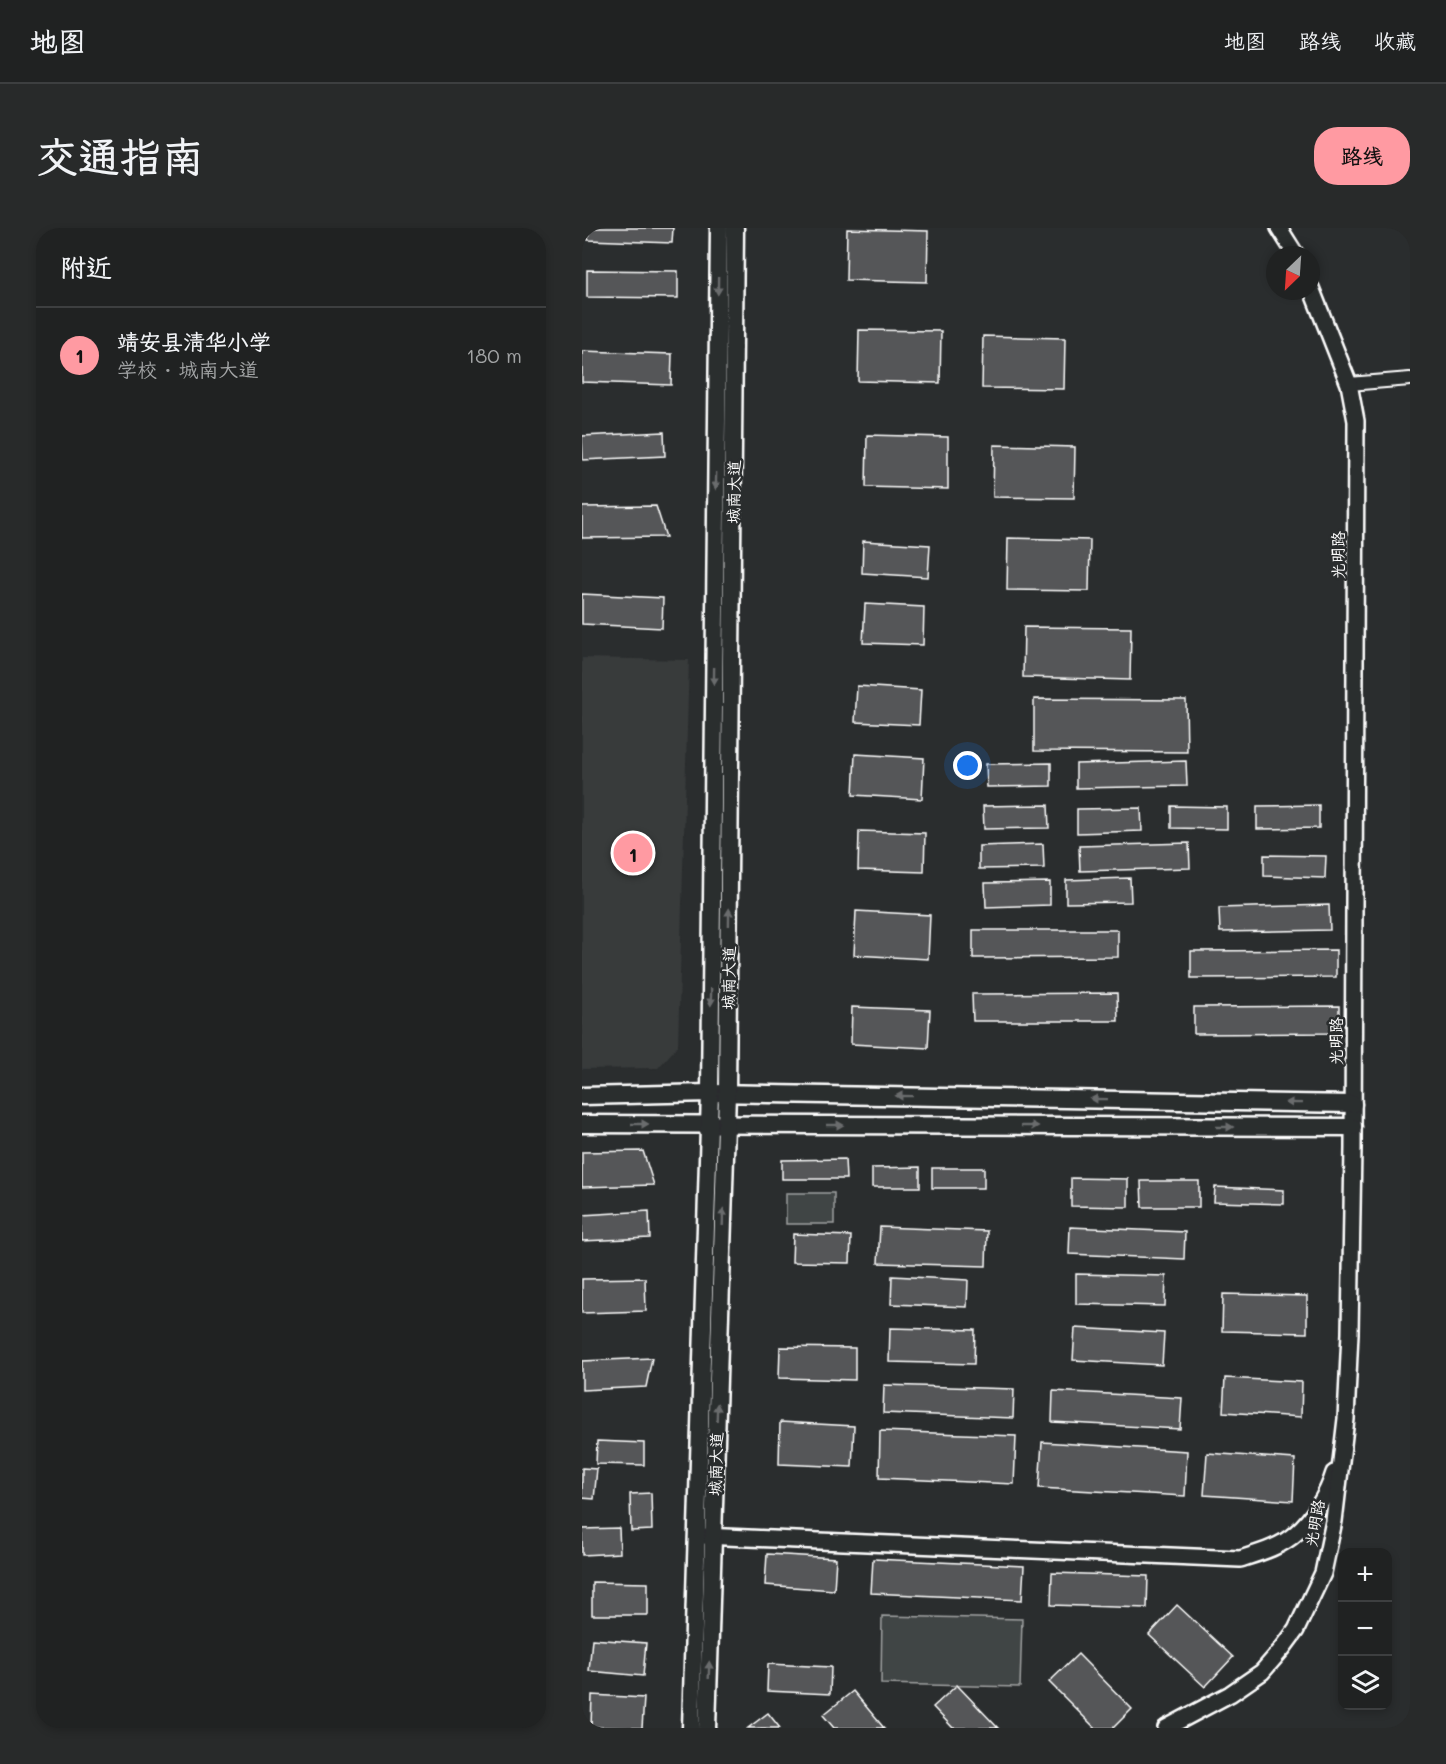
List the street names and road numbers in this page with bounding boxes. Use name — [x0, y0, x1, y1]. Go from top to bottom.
street label: 城南大道 — [722, 460, 744, 524]
street label: 光明路 — [1327, 531, 1348, 579]
street label: 城南大道 — [717, 946, 739, 1010]
street label: 光明路 — [1325, 1017, 1346, 1065]
street label: 城南大道 — [703, 1432, 727, 1496]
street label: 光明路 — [1299, 1498, 1329, 1548]

